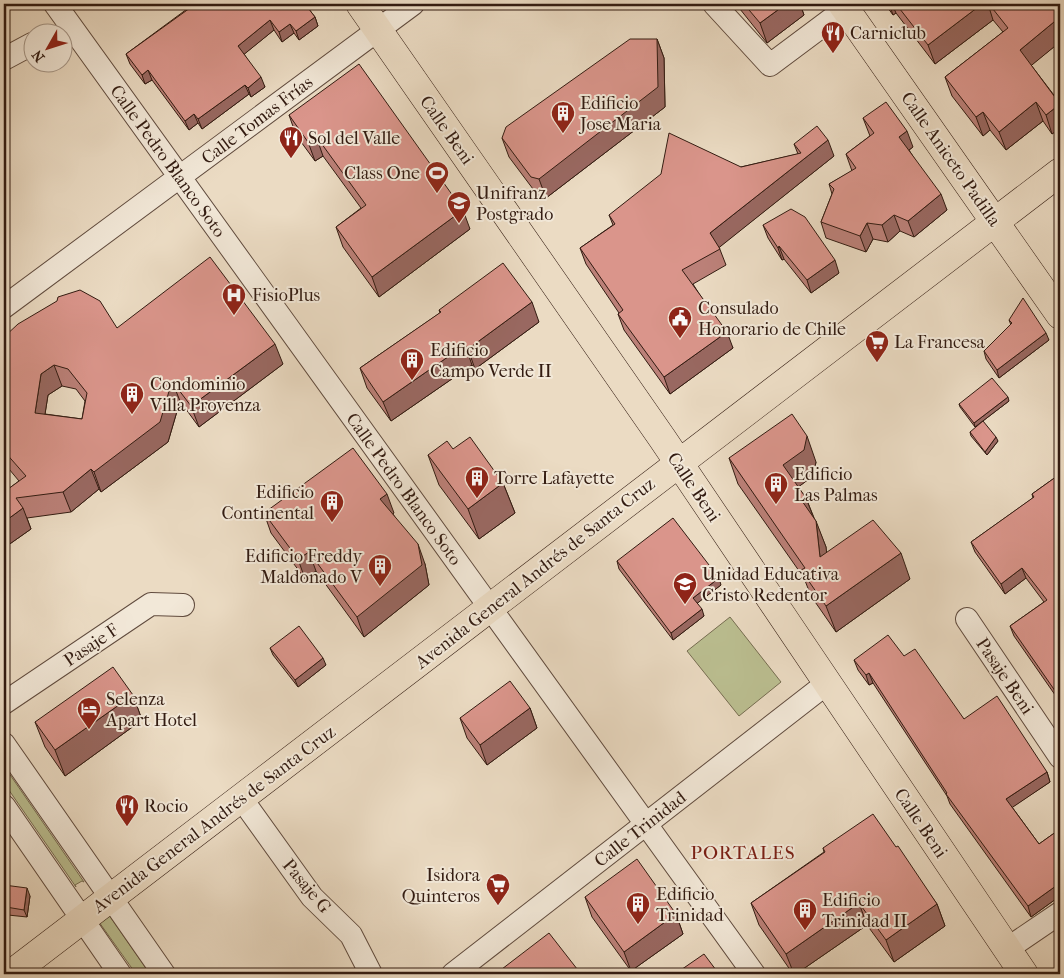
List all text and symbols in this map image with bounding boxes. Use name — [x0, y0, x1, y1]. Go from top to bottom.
restaurant icon: Carniclub — [820, 20, 846, 54]
north arrow — [22, 22, 72, 72]
place label: Carniclub — [850, 23, 926, 44]
text: N — [28, 46, 48, 65]
street label: Calle Tomas Frías — [198, 72, 317, 169]
street label: Calle Pedro Blanco Soto — [105, 81, 230, 241]
street label: Calle Aniceto Padilla — [896, 88, 1005, 231]
street label: Calle Beni — [415, 92, 478, 169]
place label: Edificio Jose Maria — [578, 93, 662, 135]
building icon: Edificio Jose Maria — [550, 100, 576, 134]
restaurant icon: Sol del Valle — [278, 125, 304, 159]
place label: Sol del Valle — [308, 128, 400, 149]
sports icon: Class One — [424, 160, 450, 194]
place label: Class One — [344, 163, 420, 184]
place label: Unifranz Postgrado — [476, 183, 553, 225]
school or university icon: Unifranz Postgrado — [446, 190, 472, 224]
hospital icon: FisioPlus — [221, 282, 247, 316]
place label: FisioPlus — [252, 285, 321, 306]
place label: Consulado Honorario de Chile — [698, 298, 846, 340]
public building icon: Consulado Honorario de Chile — [667, 305, 693, 339]
supermarket icon: La Francesa — [864, 329, 890, 363]
place label: La Francesa — [894, 332, 986, 353]
place label: Edificio Campo Verde II — [430, 340, 552, 382]
building icon: Edificio Campo Verde II — [399, 347, 425, 381]
place label: Condominio Villa Provenza — [149, 374, 261, 416]
building icon: Condominio Villa Provenza — [119, 381, 145, 415]
street label: Calle Pedro Blanco Soto — [341, 409, 466, 569]
street label: Calle Beni — [663, 448, 725, 527]
place label: Edificio Las Palmas — [794, 464, 878, 506]
building icon: Torre Lafayette — [464, 465, 490, 499]
place label: Torre Lafayette — [494, 468, 615, 489]
building icon: Edificio Las Palmas — [763, 471, 789, 505]
street label: Avenida General Andrés de Santa Cruz — [411, 473, 659, 674]
place label: Edificio Continental — [221, 482, 314, 524]
building icon: Edificio Continental — [319, 489, 345, 523]
place label: Edificio Freddy Maldonado V — [245, 546, 363, 588]
building icon: Edificio Freddy Maldonado V — [367, 553, 393, 587]
place label: Unidad Educativa Cristo Redentor — [702, 564, 840, 606]
school or university icon: Unidad Educativa Cristo Redentor — [672, 571, 698, 605]
street label: Pasaje F — [60, 619, 123, 671]
street label: Pasaje Beni — [971, 634, 1038, 719]
place label: Selenza Apart Hotel — [105, 689, 197, 731]
hotel icon: Selenza Apart Hotel — [76, 696, 102, 730]
street label: Avenida General Andrés de Santa Cruz — [88, 721, 340, 918]
street label: Calle Beni — [890, 784, 952, 863]
street label: Calle Trinidad — [590, 787, 690, 872]
restaurant icon: Rocio — [114, 793, 140, 827]
place label: Rocio — [144, 796, 188, 817]
district label: PORTALES — [691, 842, 795, 864]
street label: Pasaje G — [278, 855, 335, 918]
place label: Isidora Quinteros — [402, 865, 481, 907]
supermarket icon: Isidora Quinteros — [485, 872, 511, 906]
place label: Edificio Trinidad — [656, 884, 724, 926]
place label: Edificio Trinidad II — [822, 890, 907, 932]
building icon: Edificio Trinidad — [625, 891, 651, 925]
building icon: Edificio Trinidad II — [792, 897, 818, 931]

